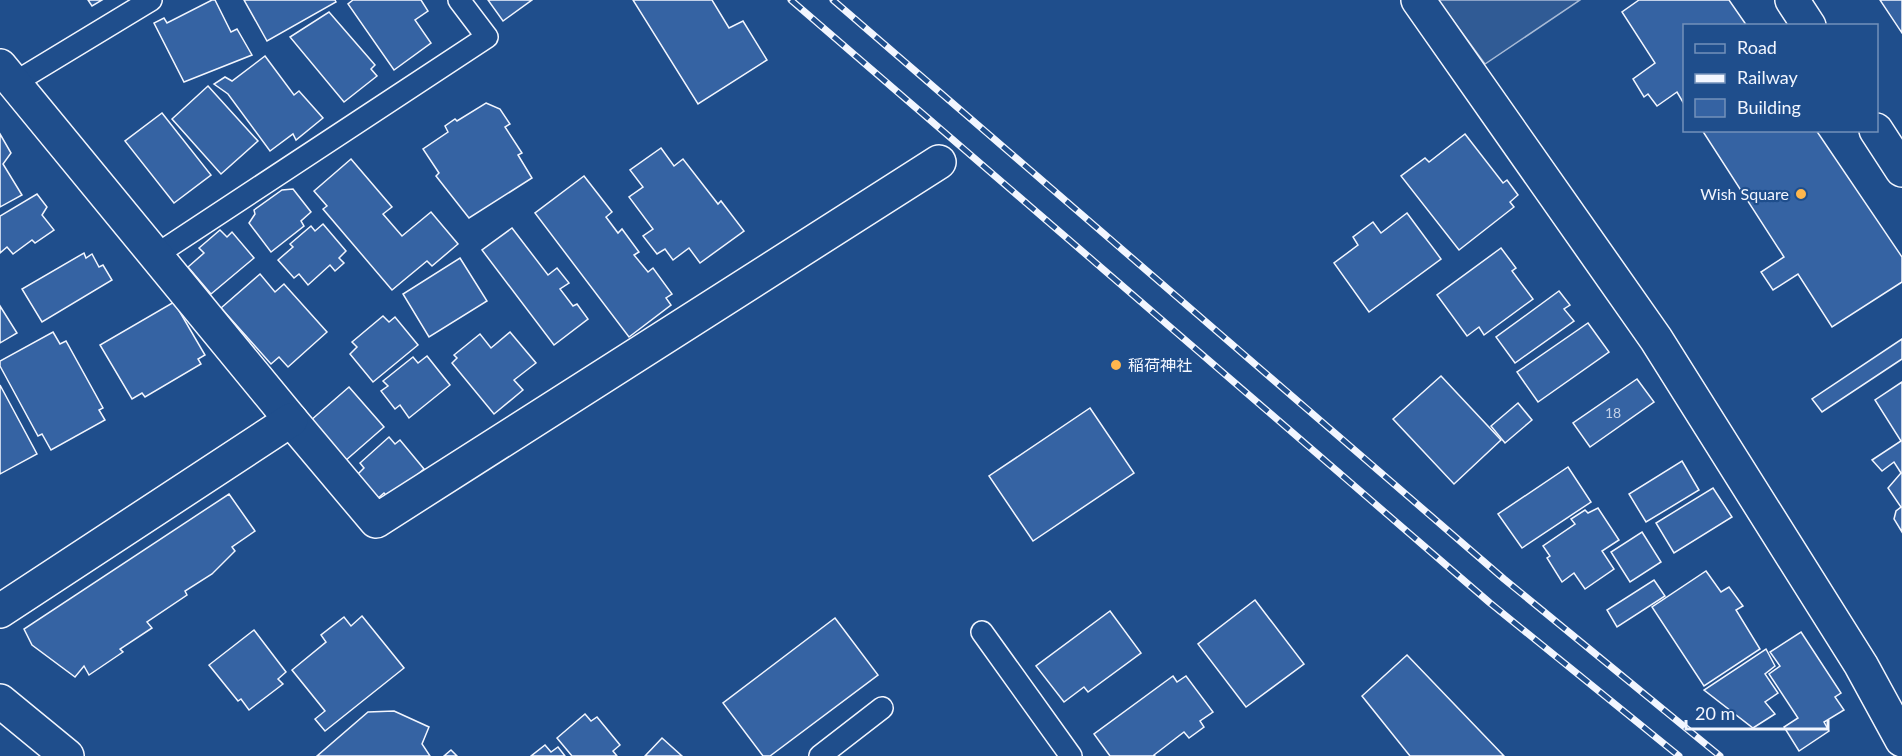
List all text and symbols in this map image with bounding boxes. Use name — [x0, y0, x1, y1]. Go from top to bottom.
legend — [1683, 24, 1878, 132]
text: Road — [1737, 36, 1777, 58]
text: Railway — [1737, 66, 1798, 88]
text: Building — [1737, 96, 1801, 118]
place label: Wish Square — [1700, 184, 1789, 203]
marker: Wish Square — [1794, 187, 1808, 201]
place label: 稲荷神社 — [1128, 355, 1192, 374]
marker: 稲荷神社 — [1109, 358, 1123, 372]
house number: 18 — [1605, 404, 1621, 421]
scale bar — [1686, 693, 1828, 731]
text: 20 m — [1695, 702, 1735, 724]

